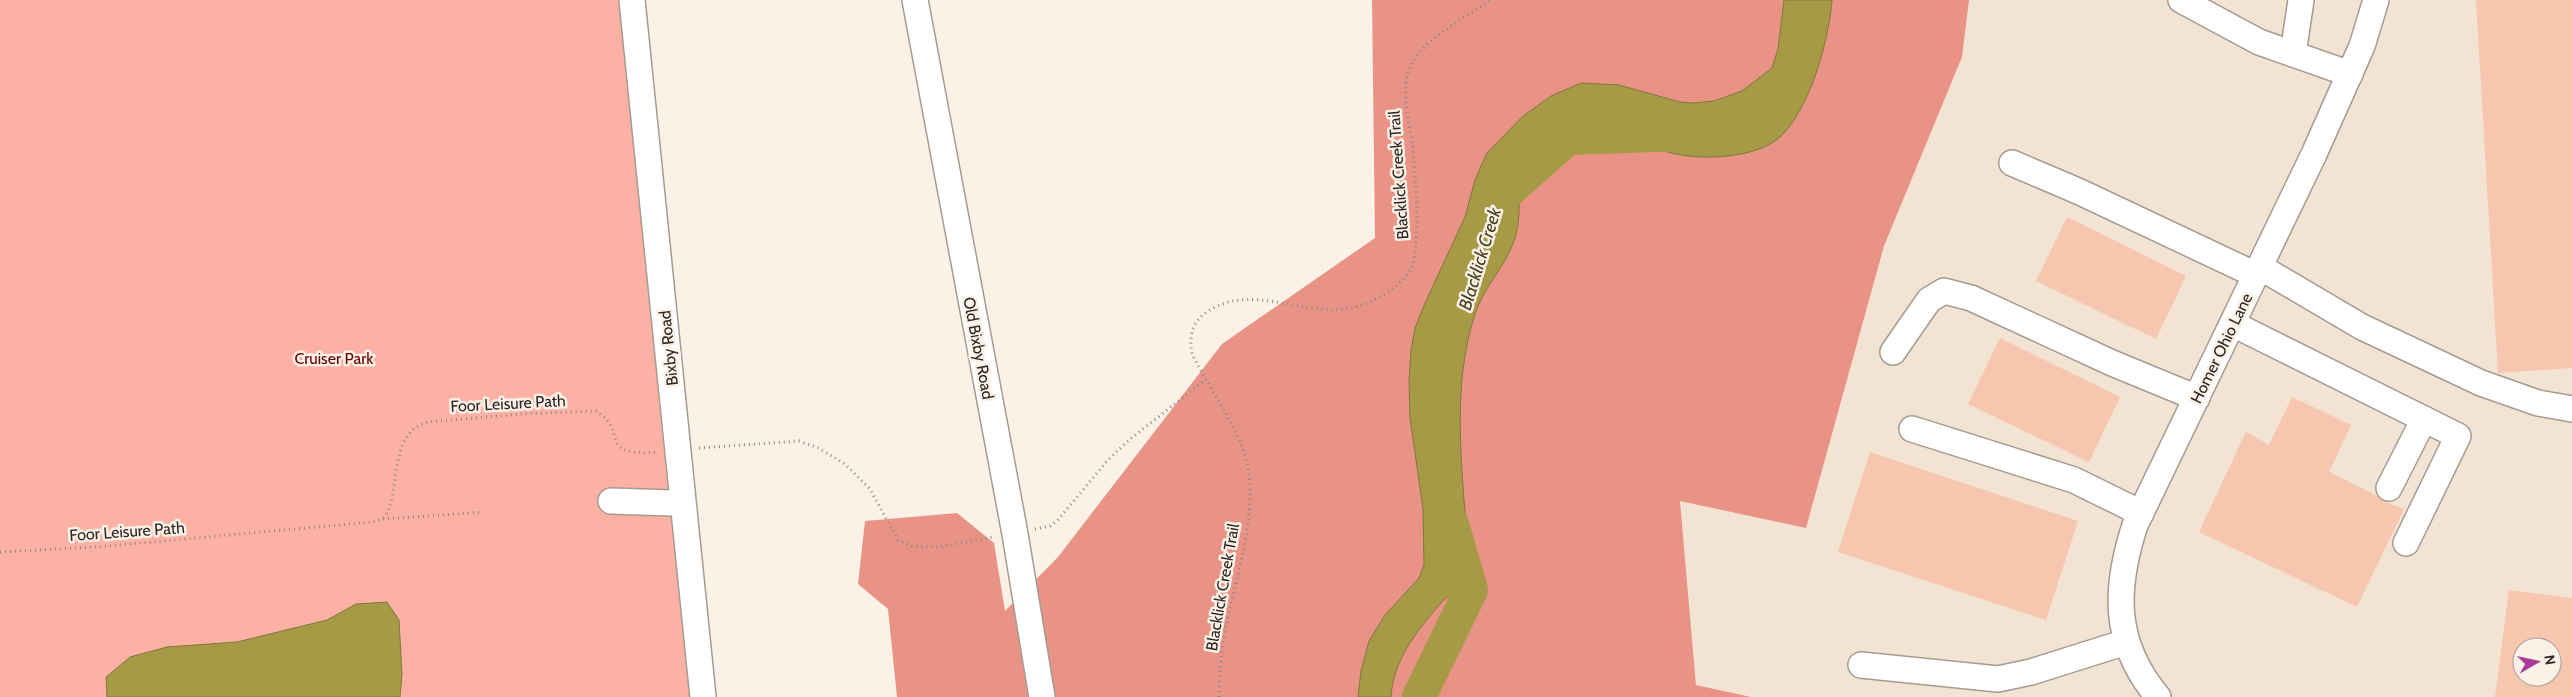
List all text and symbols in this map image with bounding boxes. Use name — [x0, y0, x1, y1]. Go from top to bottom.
street label: Blacklick Creek Trail — [1385, 110, 1412, 240]
water label: Blacklick Creek — [1454, 204, 1506, 313]
street label: Homer Ohio Lane — [2187, 290, 2256, 406]
street label: Old Bixby Road — [959, 295, 998, 401]
street label: Bixby Road — [655, 309, 682, 386]
park label: Cruiser Park — [295, 349, 374, 368]
street label: Foor Leisure Path — [450, 391, 566, 416]
street label: Foor Leisure Path — [69, 518, 185, 545]
street label: Blacklick Creek Trail — [1202, 522, 1243, 652]
north arrow — [2512, 637, 2562, 687]
text: N — [2540, 654, 2560, 666]

